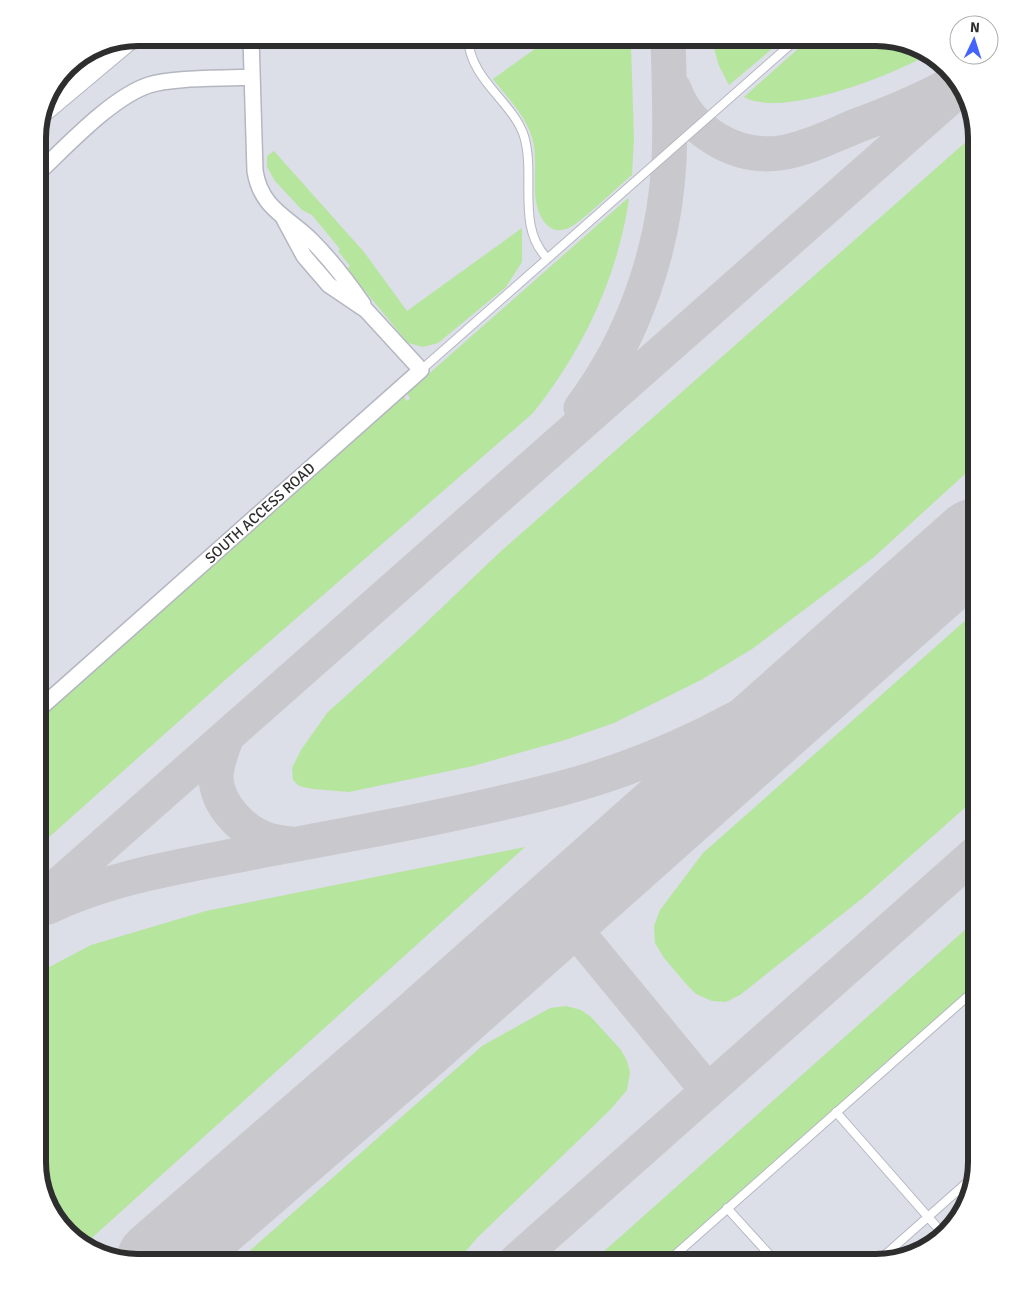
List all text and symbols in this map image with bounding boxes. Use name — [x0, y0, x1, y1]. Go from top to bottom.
north arrow — [949, 15, 999, 65]
text: N — [969, 19, 980, 36]
street label: SOUTH ACCESS ROAD — [201, 459, 319, 567]

